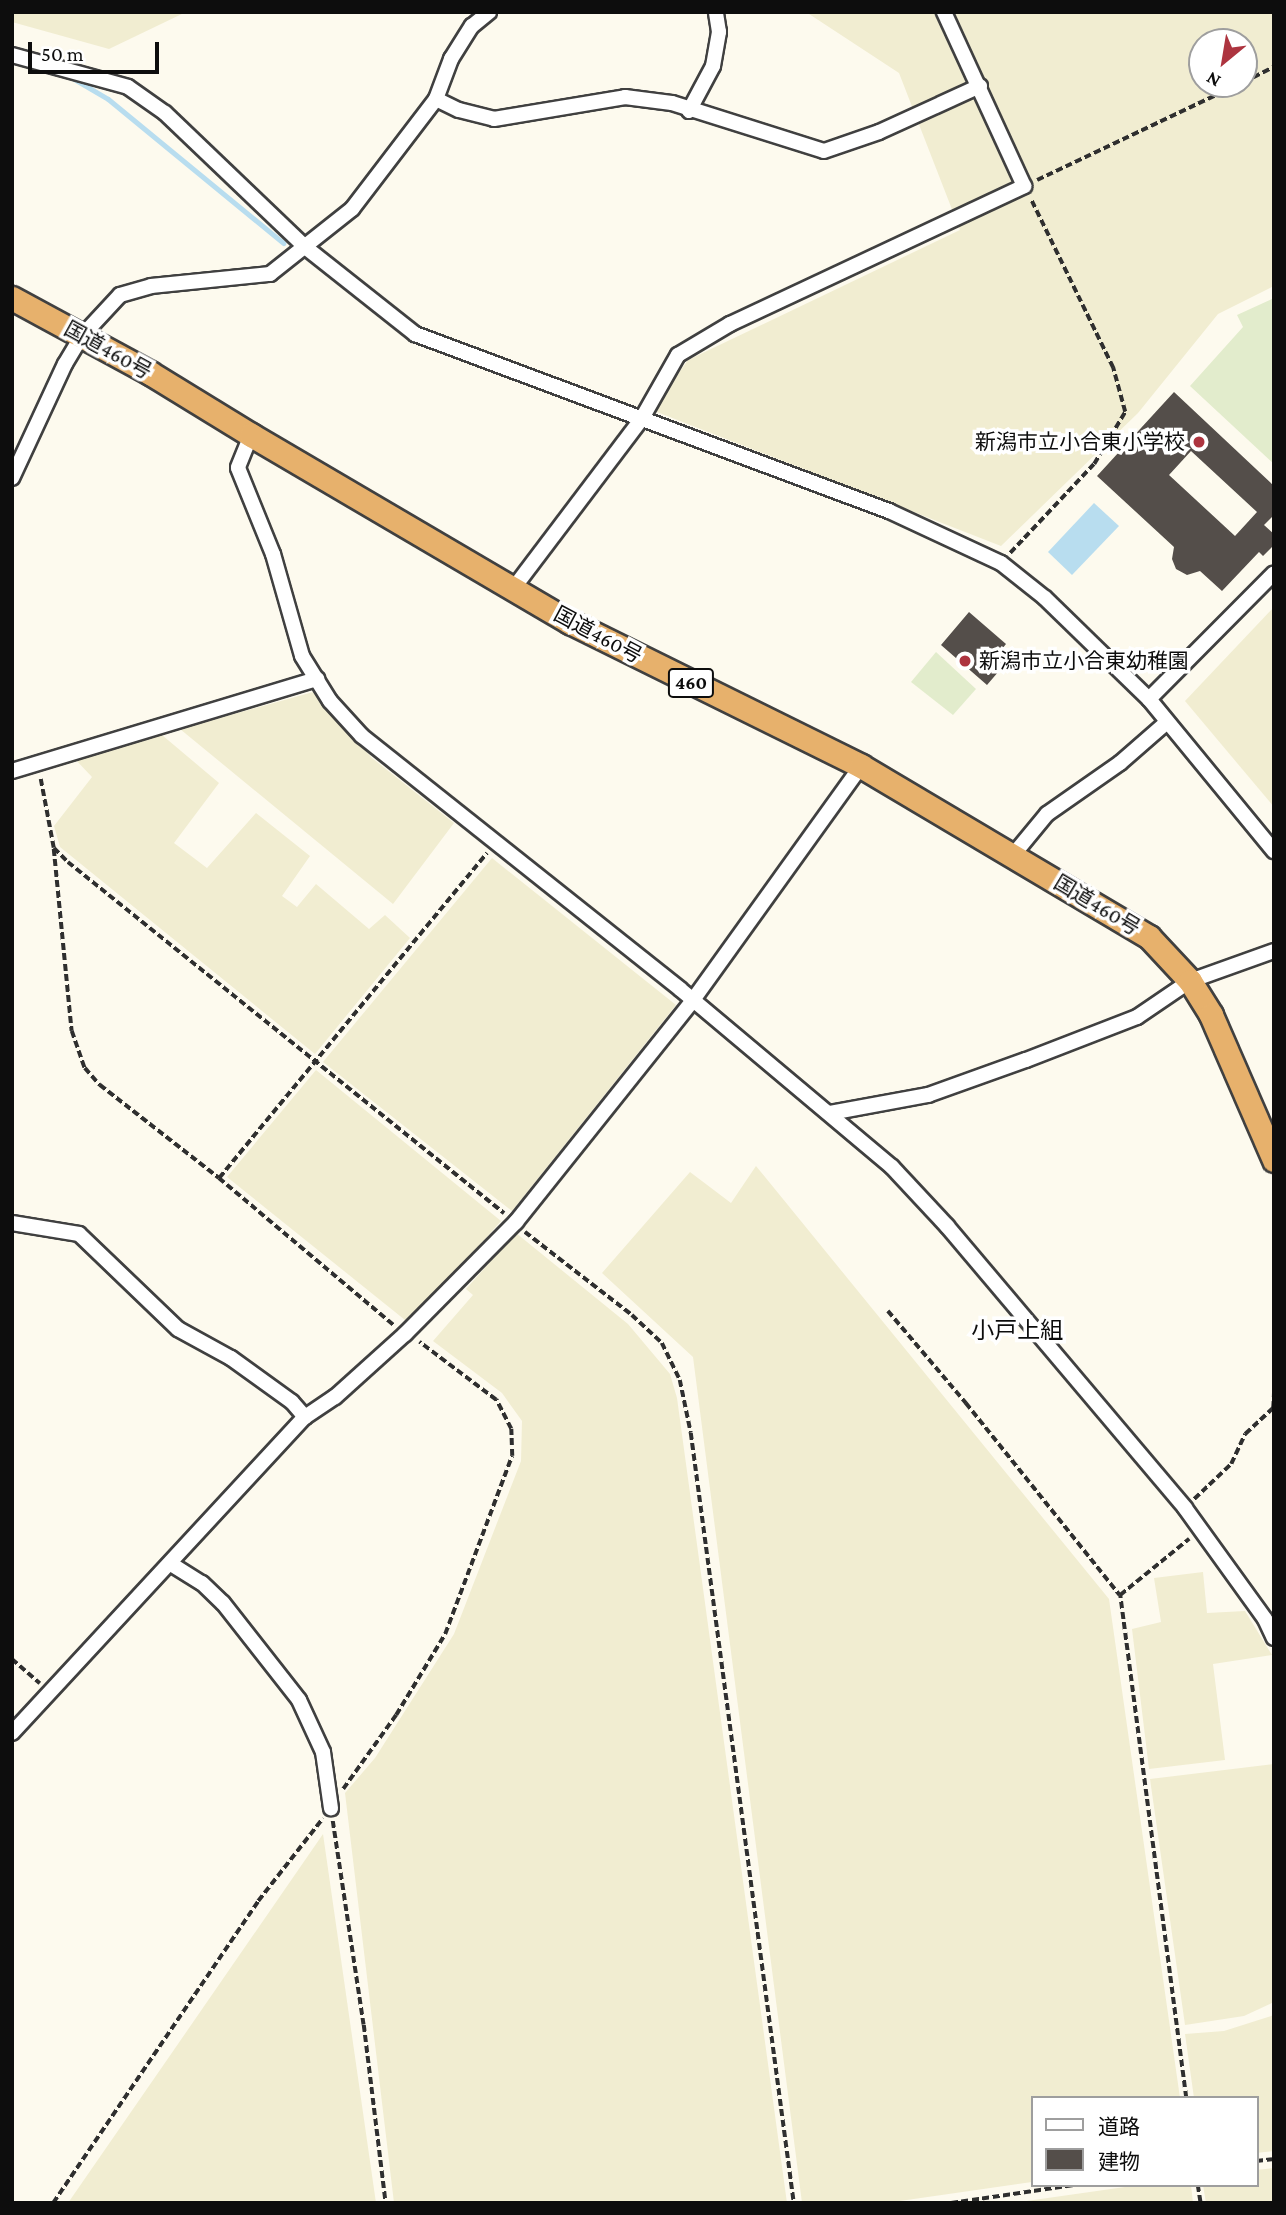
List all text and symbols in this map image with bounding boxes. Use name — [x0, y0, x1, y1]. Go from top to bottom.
scale bar — [32, 28, 163, 72]
north arrow — [1188, 28, 1258, 98]
text: 50 m — [41, 42, 84, 66]
text: N — [1202, 68, 1224, 92]
street label: 国道460号 — [60, 316, 156, 384]
place label: 新潟市立小合東小学校 — [975, 429, 1185, 455]
marker: 新潟市立小合東小学校 — [1191, 434, 1207, 450]
street label: 国道460号 — [550, 601, 646, 669]
place label: 新潟市立小合東幼稚園 — [979, 648, 1189, 674]
marker: 新潟市立小合東幼稚園 — [957, 653, 973, 669]
road number: 460 — [666, 668, 716, 698]
street label: 国道460号 — [1049, 869, 1145, 941]
district label: 小戸上組 — [971, 1316, 1063, 1344]
legend — [1030, 2096, 1258, 2187]
text: 道路 — [1098, 2115, 1140, 2139]
text: 建物 — [1098, 2150, 1140, 2174]

